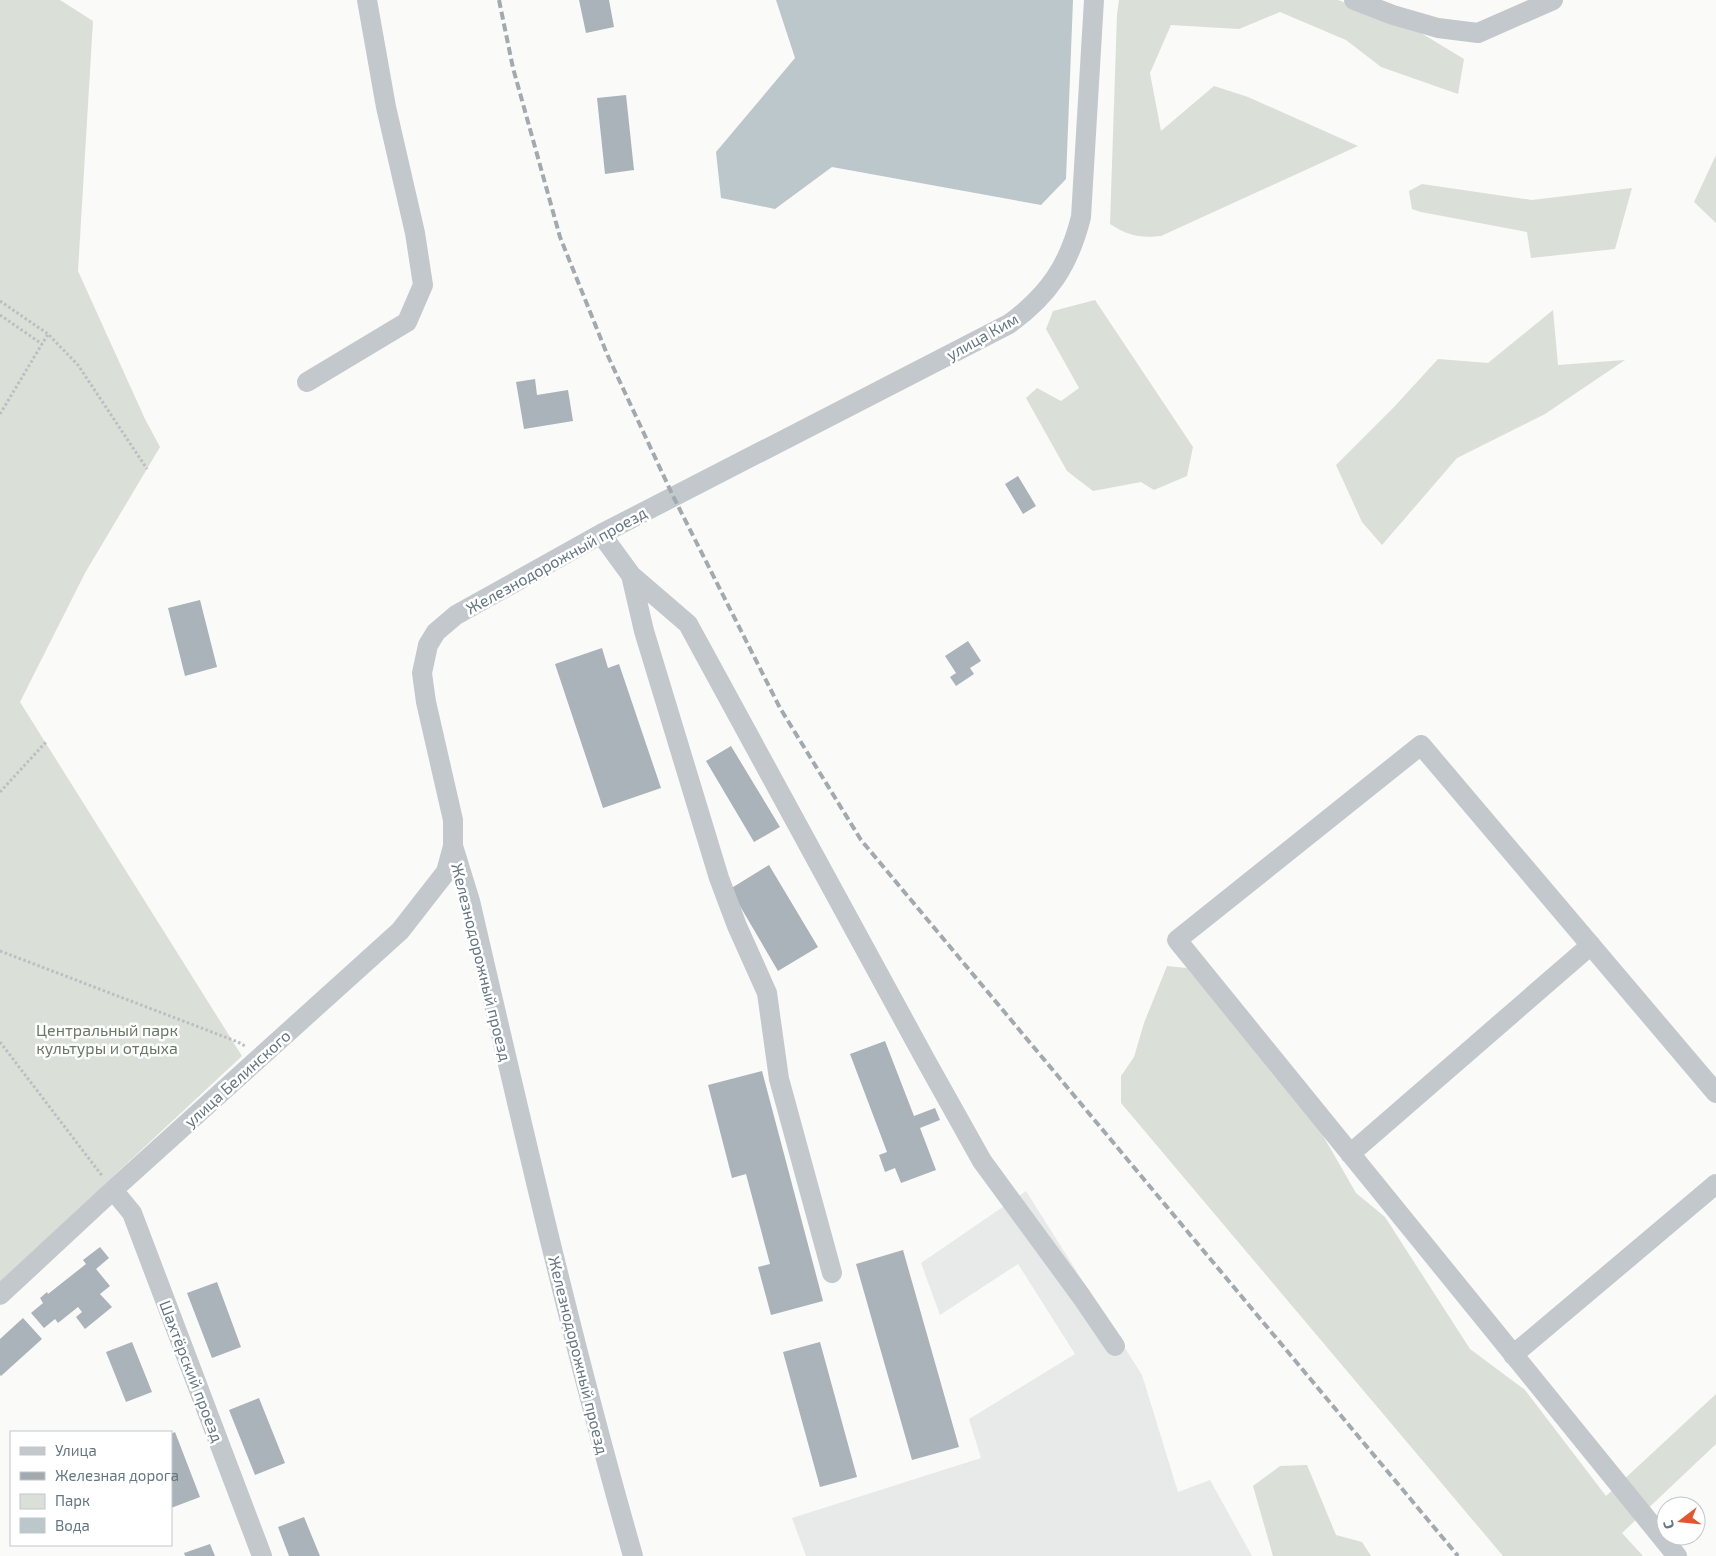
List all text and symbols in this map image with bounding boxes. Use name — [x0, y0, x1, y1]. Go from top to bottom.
street label: улица Ким — [943, 308, 1022, 364]
street label: Железнодорожный проезд — [462, 502, 650, 618]
street label: Железнодорожный проезд — [448, 861, 516, 1063]
park label: Центральный парк культуры и отдыха — [36, 1020, 178, 1058]
street label: улица Белинского — [180, 1025, 295, 1131]
street label: Железнодорожный проезд — [545, 1254, 613, 1456]
street label: Шахтёрский проезд — [156, 1297, 228, 1445]
legend — [10, 1431, 172, 1546]
text: Улица — [55, 1441, 97, 1459]
text: Железная дорога — [55, 1466, 179, 1484]
text: Парк — [55, 1491, 90, 1509]
north arrow — [1656, 1496, 1706, 1546]
text: Вода — [55, 1516, 90, 1534]
text: С — [1659, 1518, 1677, 1531]

